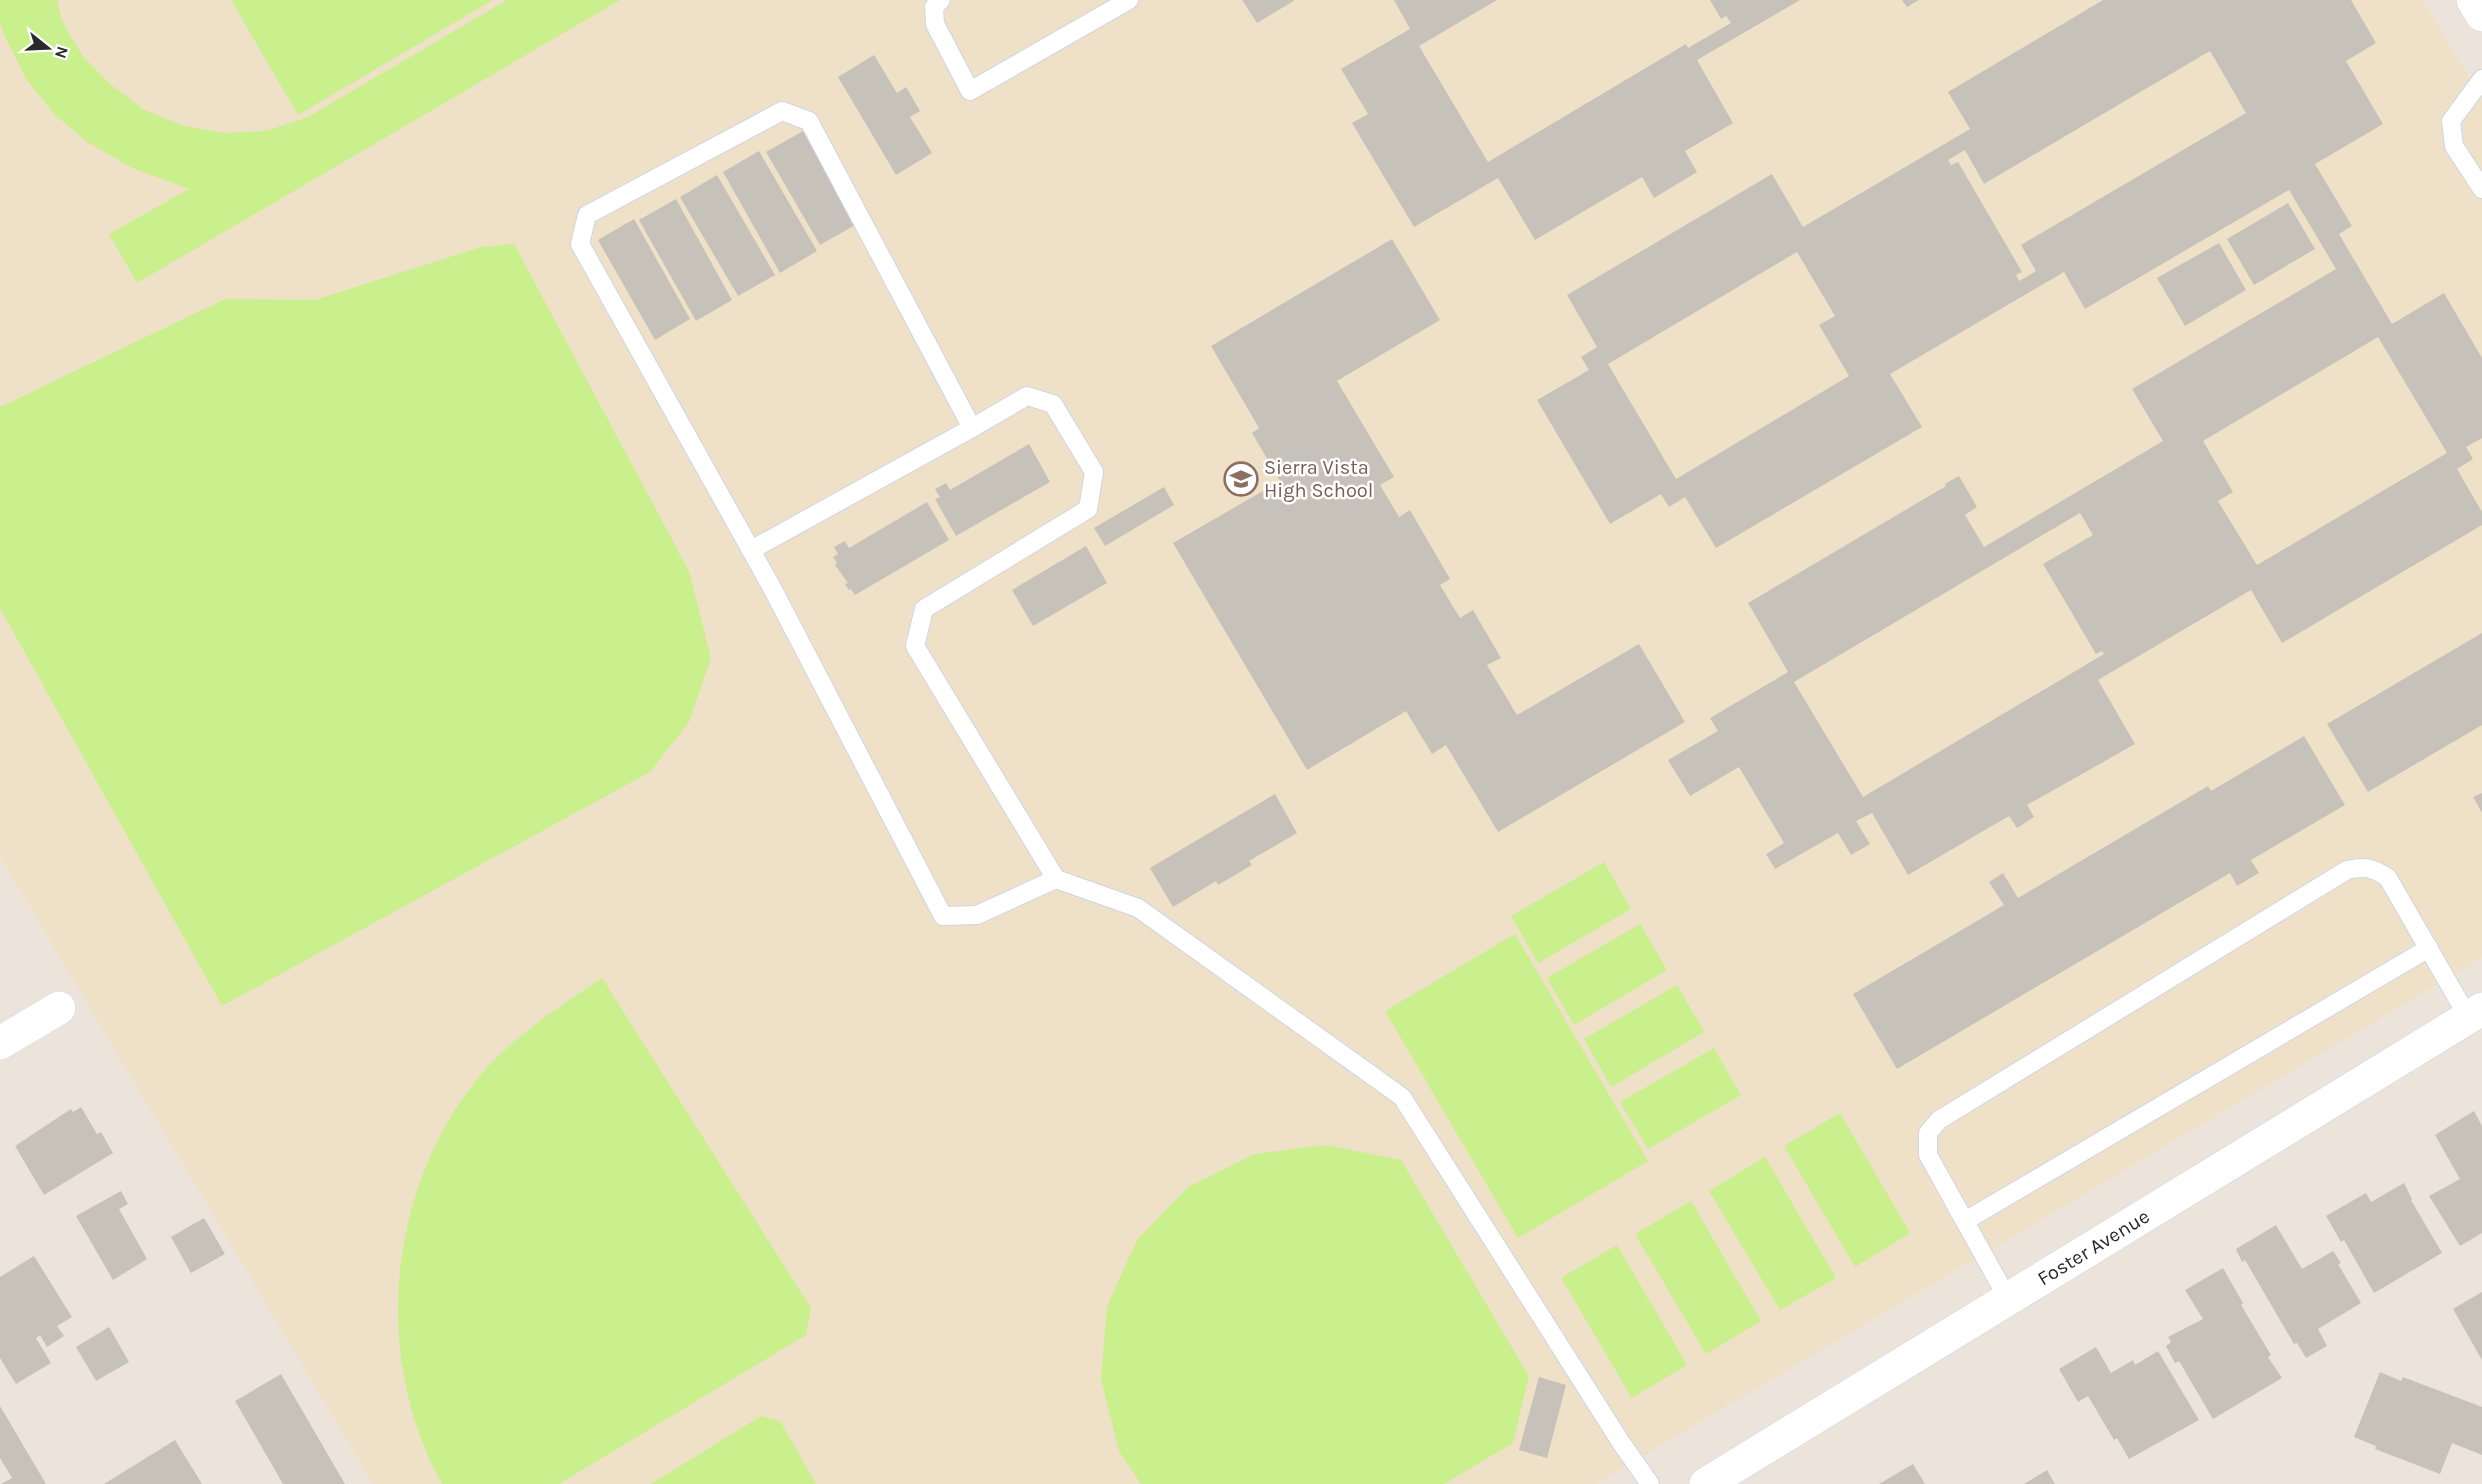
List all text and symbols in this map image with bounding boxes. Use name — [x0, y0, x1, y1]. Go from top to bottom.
north arrow — [18, 18, 78, 78]
text: N — [51, 44, 73, 61]
place label: Sierra Vista High School — [1264, 456, 1373, 502]
school or university icon: Sierra Vista High School — [1223, 461, 1259, 497]
street label: Foster Avenue — [2033, 1204, 2154, 1290]

